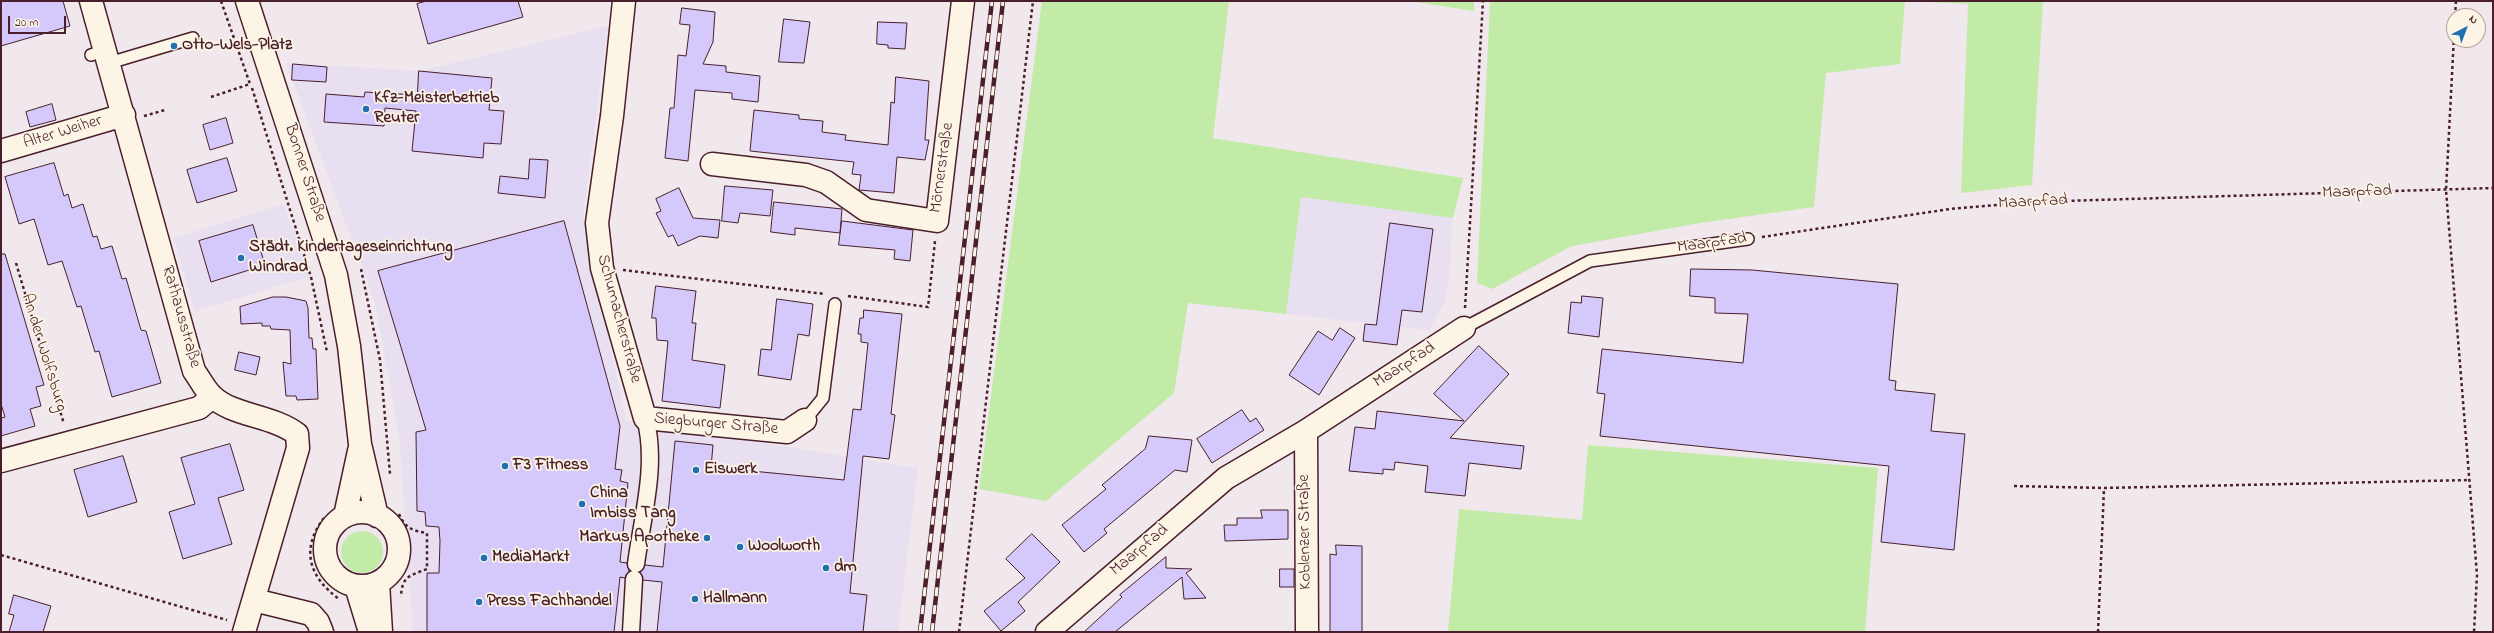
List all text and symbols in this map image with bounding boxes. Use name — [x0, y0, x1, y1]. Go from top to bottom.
scale bar — [10, 8, 68, 34]
north arrow — [2446, 8, 2486, 48]
text: N — [2465, 11, 2481, 28]
text: 20 m — [15, 14, 38, 32]
place label: Otto-Wels-Platz — [182, 36, 292, 56]
marker: Otto-Wels-Platz — [169, 41, 179, 51]
place label: Kfz-Meisterbetrieb Reuter — [374, 89, 499, 129]
marker: Kfz-Meisterbetrieb Reuter — [361, 104, 371, 114]
street label: Alter Weiher — [21, 111, 105, 155]
street label: Bonner Straße — [279, 121, 329, 225]
street label: Mörnerstraße — [927, 122, 959, 214]
street label: Maarpfad — [2322, 182, 2392, 204]
street label: Maarpfad — [1998, 191, 2068, 215]
street label: Maarpfad — [1676, 229, 1748, 259]
place label: Städt. Kindertageseinrichtung Windrad — [249, 238, 453, 278]
street label: Schumacherstraße — [591, 252, 645, 386]
marker: Städt. Kindertageseinrichtung Windrad — [236, 253, 246, 263]
street label: Rathausstraße — [156, 264, 204, 370]
street label: An der Wolfsburg — [15, 292, 71, 414]
street label: Maarpfad — [1370, 338, 1440, 394]
street label: Siegburger Straße — [653, 409, 779, 441]
place label: F3 Fitness — [513, 456, 588, 476]
place label: Eiswerk — [704, 460, 757, 480]
marker: F3 Fitness — [500, 461, 510, 471]
marker: Eiswerk — [691, 465, 701, 475]
street label: Koblenzer Straße — [1295, 474, 1317, 590]
place label: China Imbiss Tang — [590, 484, 676, 524]
marker: China Imbiss Tang — [577, 499, 587, 509]
street label: Maarpfad — [1107, 521, 1173, 581]
place label: Markus Apotheke — [579, 528, 699, 548]
marker: Markus Apotheke — [702, 533, 712, 543]
place label: Woolworth — [748, 537, 820, 557]
marker: Woolworth — [735, 542, 745, 552]
place label: MediaMarkt — [492, 548, 570, 568]
marker: MediaMarkt — [479, 553, 489, 563]
place label: dm — [834, 558, 857, 578]
marker: dm — [821, 563, 831, 573]
place label: Hallmann — [703, 589, 767, 609]
place label: Press Fachhandel — [487, 592, 612, 612]
marker: Hallmann — [690, 594, 700, 604]
marker: Press Fachhandel — [474, 597, 484, 607]

